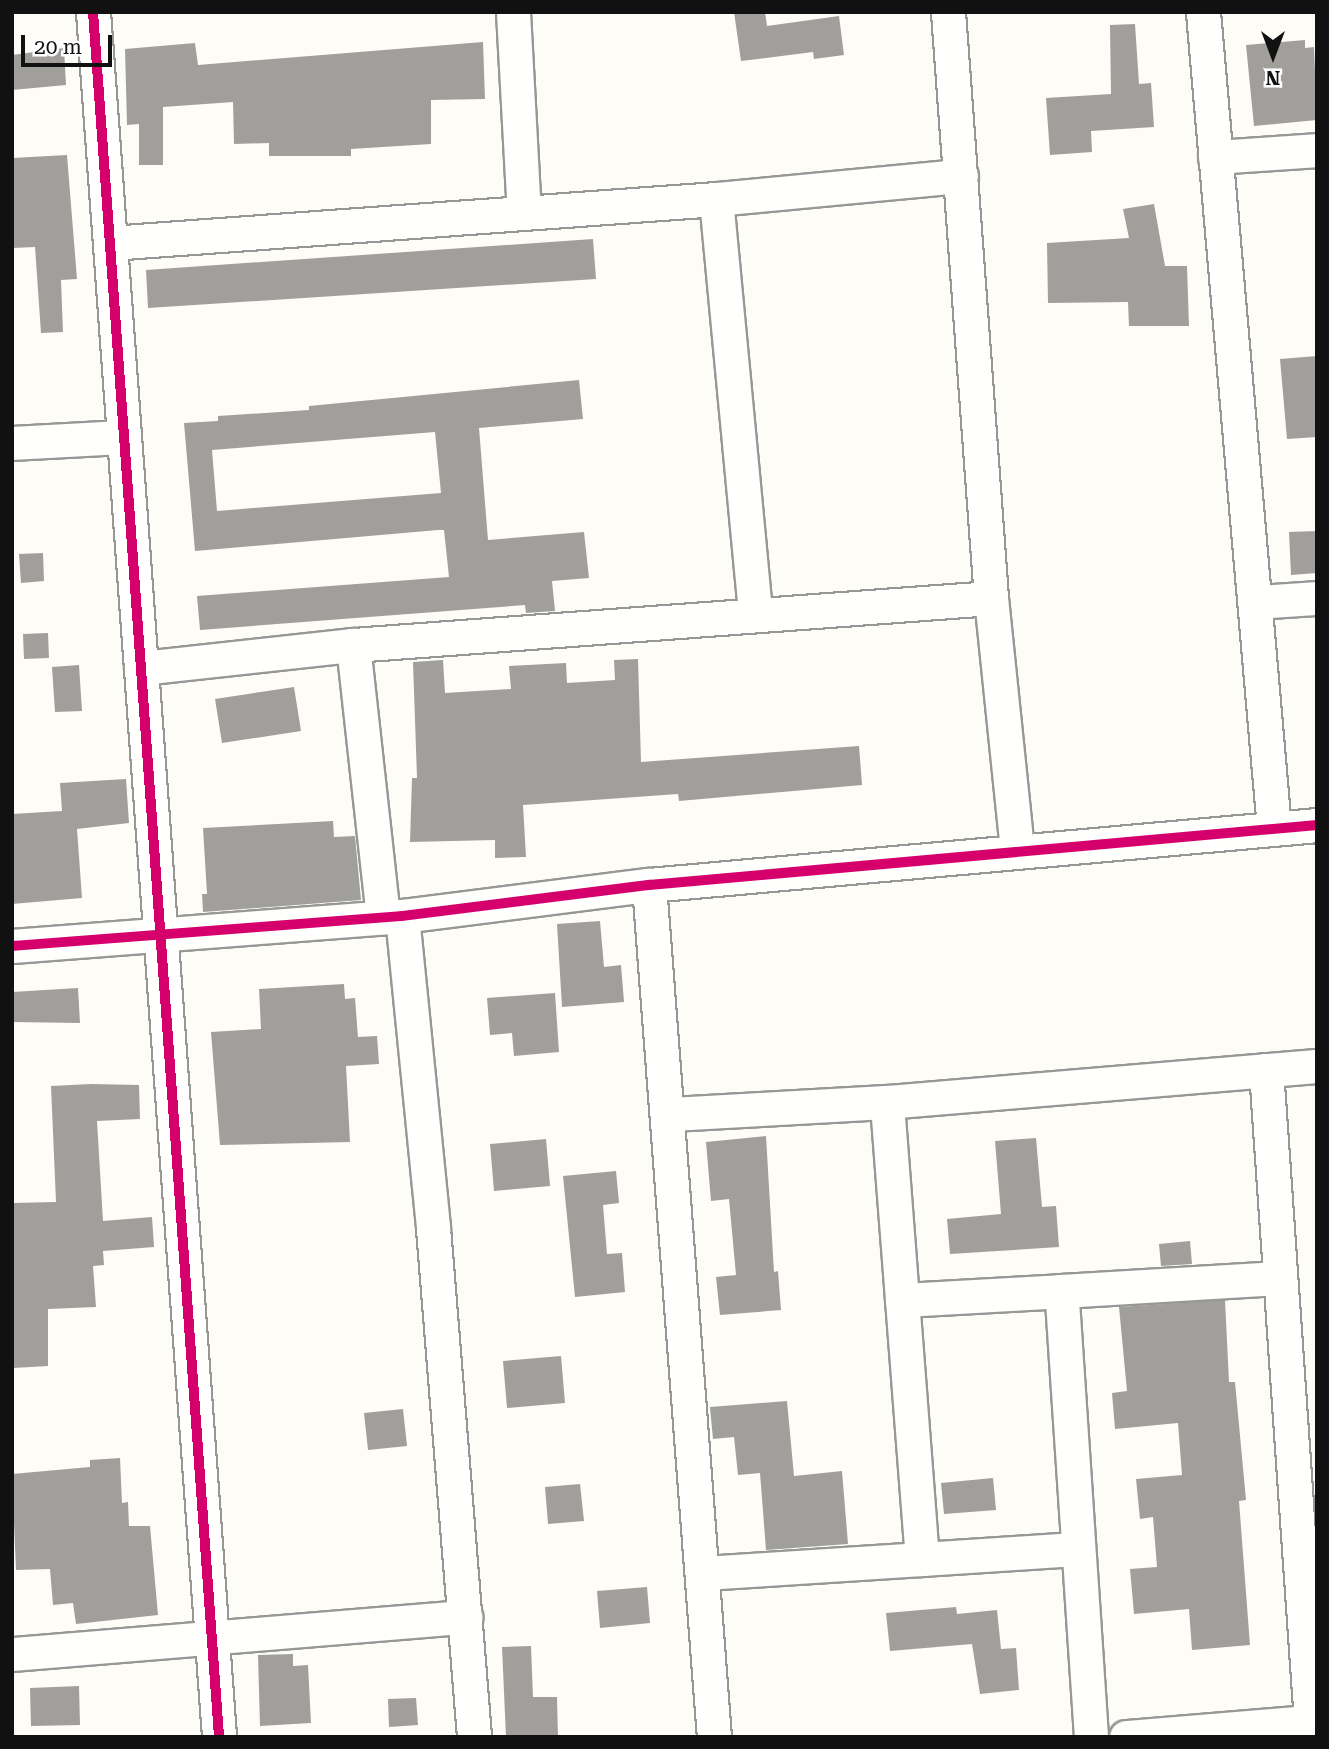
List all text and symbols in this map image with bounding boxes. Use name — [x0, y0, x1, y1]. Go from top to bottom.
scale bar — [24, 21, 116, 65]
north arrow — [1238, 21, 1308, 91]
text: 20 m — [34, 35, 82, 59]
text: N — [1266, 66, 1280, 89]

